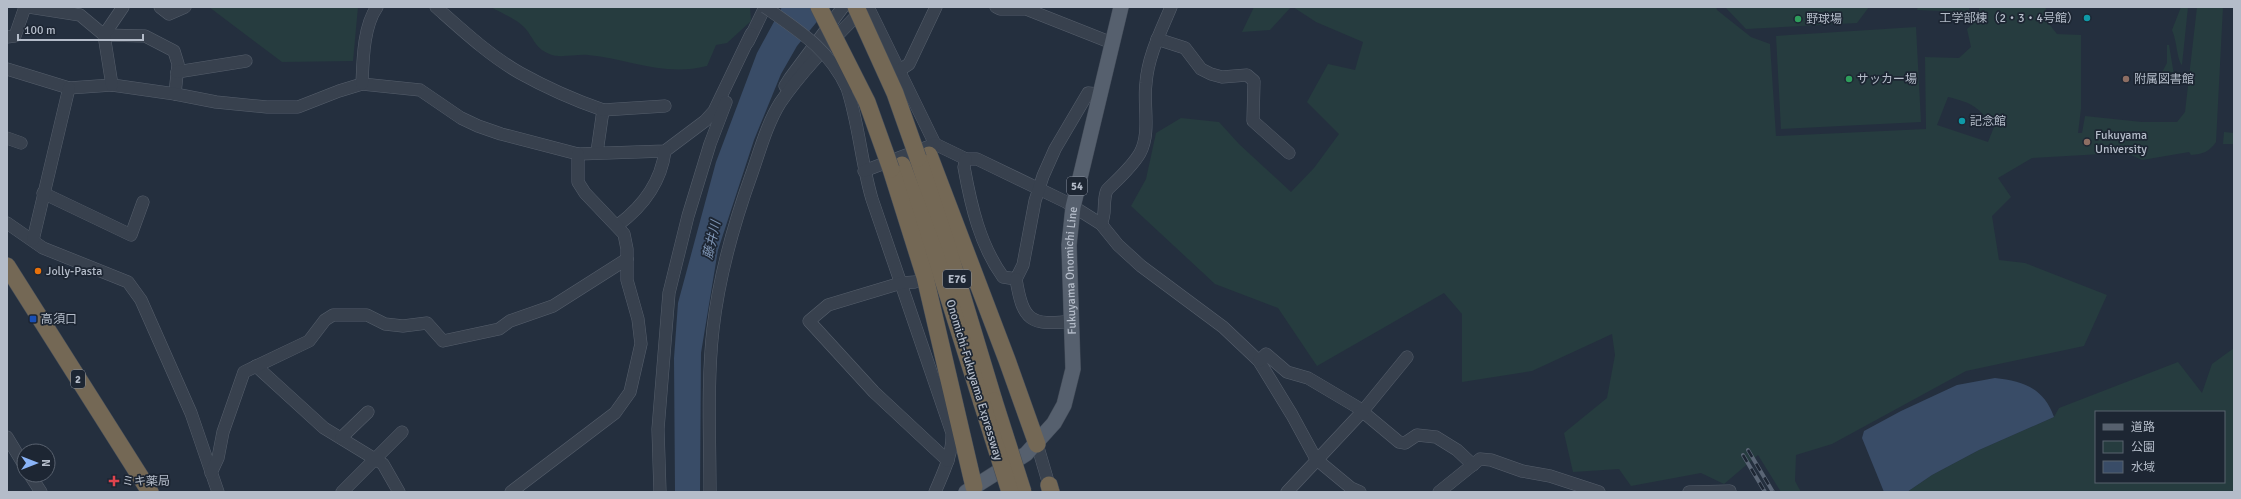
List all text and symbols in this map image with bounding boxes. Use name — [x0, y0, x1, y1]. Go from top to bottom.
place label: 工学部棟（2・3・4号館） — [1940, 11, 2079, 26]
place label: 野球場 — [1806, 12, 1842, 27]
marker: 工学部棟（2・3・4号館） — [2082, 13, 2092, 23]
marker: 野球場 — [1793, 14, 1803, 24]
scale bar — [18, 16, 143, 42]
text: 100 m — [24, 23, 56, 38]
place label: サッカー場 — [1857, 72, 1917, 87]
place label: 附属図書館 — [2134, 72, 2194, 87]
marker: サッカー場 — [1844, 74, 1854, 84]
marker: 附属図書館 — [2121, 74, 2131, 84]
place label: 記念館 — [1970, 114, 2006, 129]
marker: 記念館 — [1957, 116, 1967, 126]
place label: Fukuyama University — [2095, 128, 2147, 157]
marker: Fukuyama University — [2082, 137, 2092, 147]
road number: 54 — [1067, 177, 1087, 195]
street label: Fukuyama Onomichi Line — [1061, 206, 1081, 335]
water label: 藤井川 — [700, 217, 725, 261]
place label: Jolly-Pasta — [46, 264, 102, 279]
marker: Jolly-Pasta — [33, 266, 43, 276]
road number: E76 — [943, 270, 971, 288]
street label: Onomichi-Fukuyama Expressway — [942, 298, 1006, 463]
place label: 高須口 — [41, 312, 77, 327]
marker: 高須口 — [28, 314, 38, 324]
road number: 2 — [71, 370, 85, 388]
legend — [2095, 411, 2225, 483]
text: 道路 — [2131, 420, 2155, 435]
text: 公園 — [2131, 440, 2155, 455]
north arrow — [16, 443, 56, 483]
text: N — [39, 459, 52, 467]
text: 水域 — [2131, 460, 2155, 475]
place label: ミキ薬局 — [122, 474, 170, 489]
marker: ミキ薬局 — [109, 476, 119, 486]

